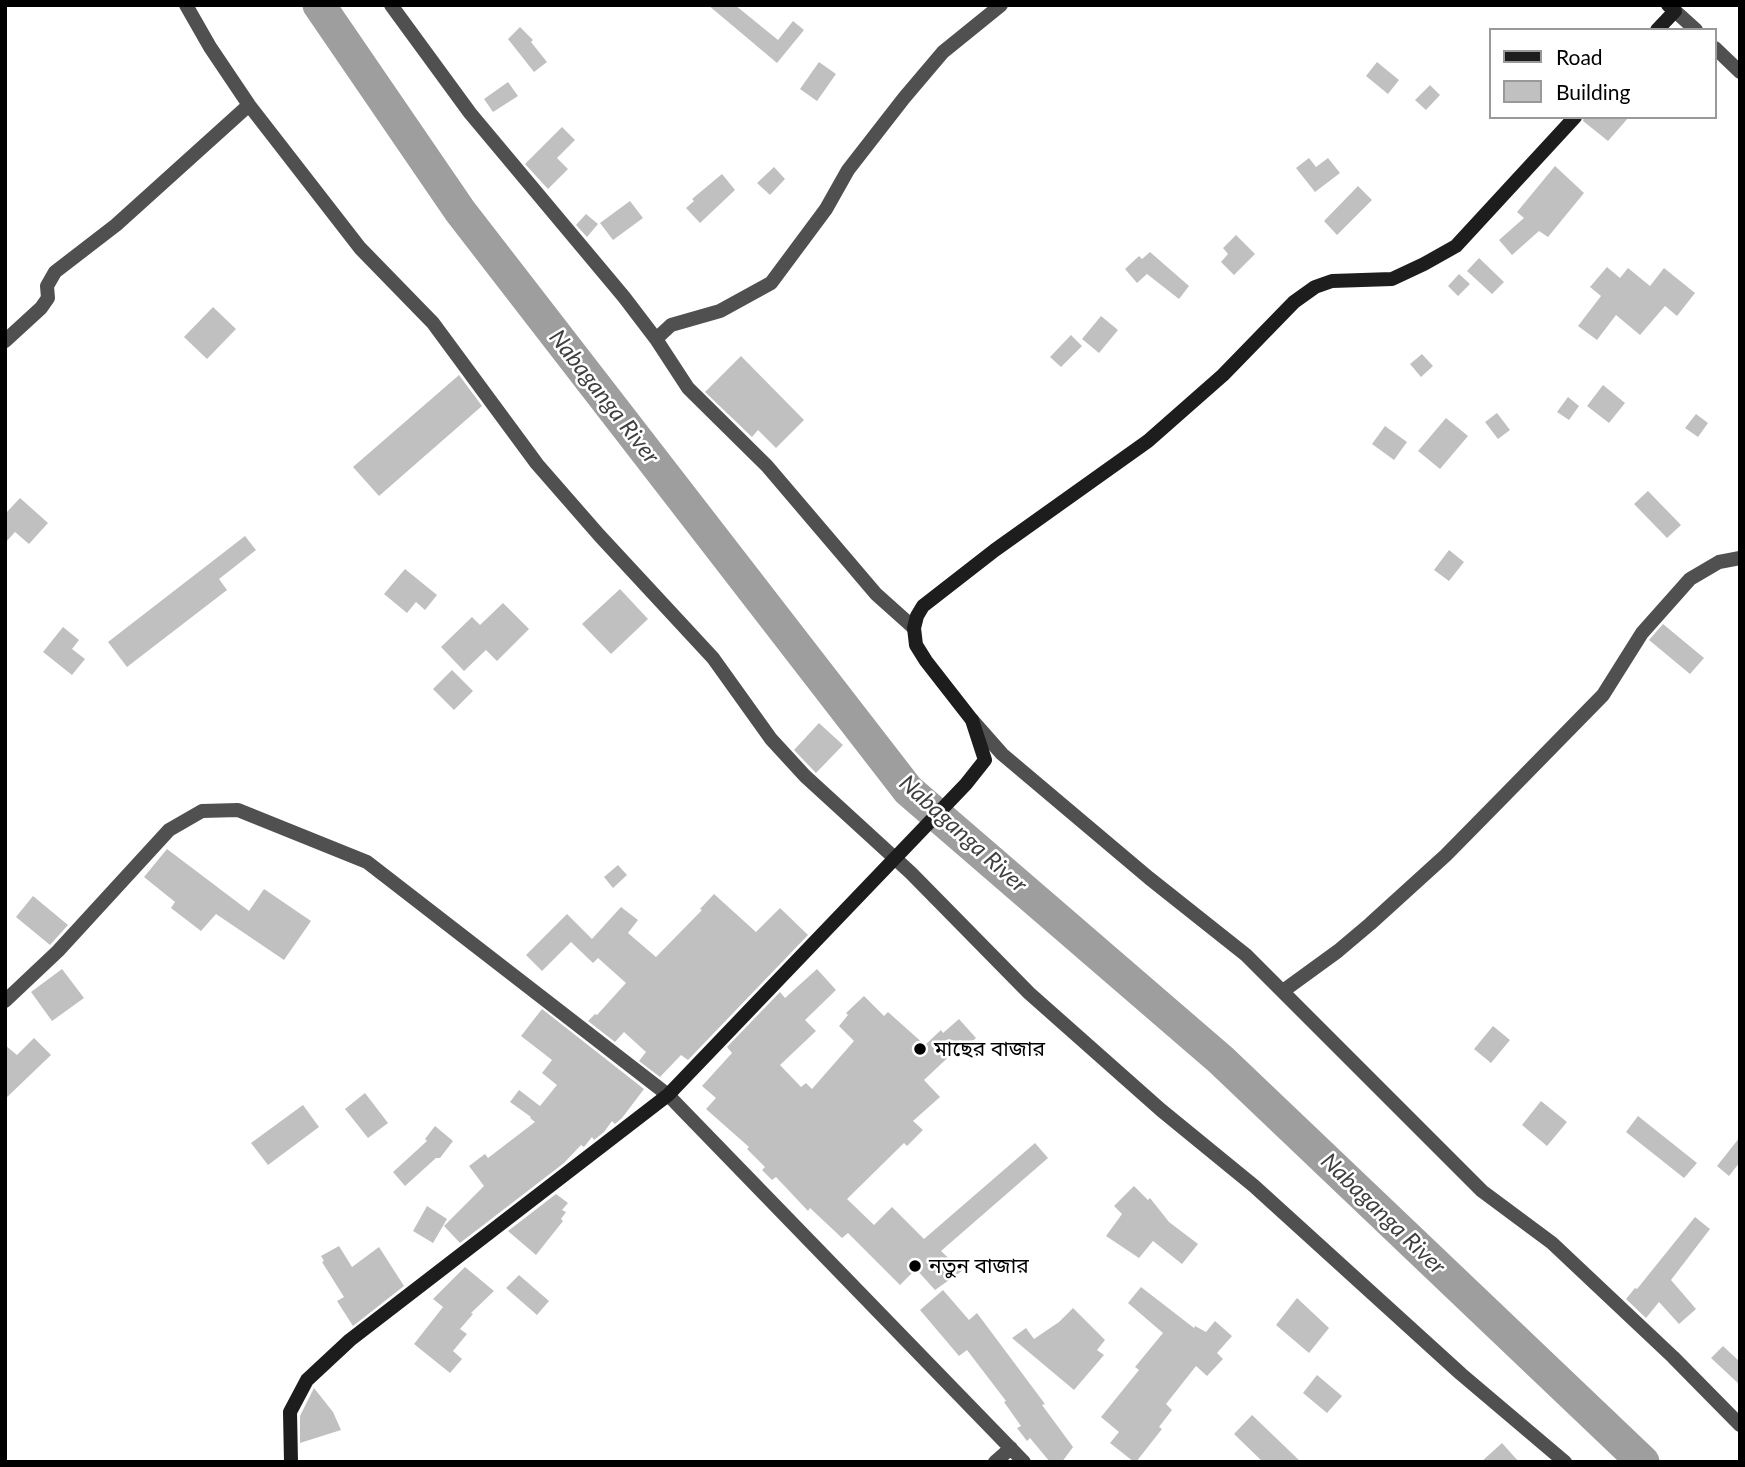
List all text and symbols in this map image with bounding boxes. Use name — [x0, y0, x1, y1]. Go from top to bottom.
legend — [1490, 28, 1717, 119]
text: Road — [1556, 44, 1603, 69]
text: Building — [1556, 79, 1631, 104]
water label: Nabaganga River — [543, 325, 665, 469]
water label: Nabaganga River — [893, 769, 1033, 899]
place label: মাছের বাজার — [934, 1036, 1045, 1062]
marker: মাছের বাজার — [912, 1041, 928, 1057]
water label: Nabaganga River — [1315, 1148, 1451, 1280]
place label: নতুন বাজার — [929, 1253, 1029, 1279]
marker: নতুন বাজার — [907, 1258, 923, 1274]

